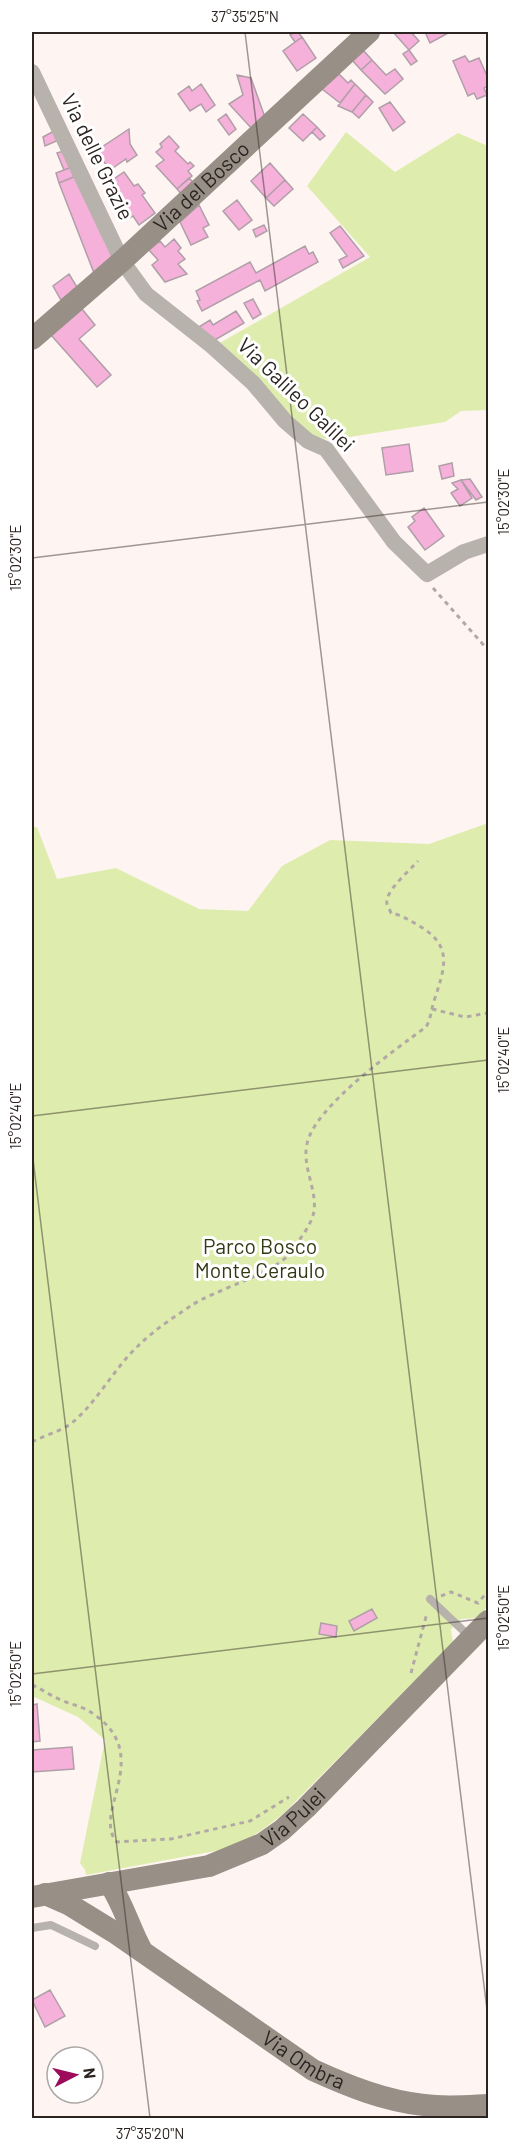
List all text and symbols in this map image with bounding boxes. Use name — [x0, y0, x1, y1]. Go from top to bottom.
text: 37°35'25"N — [211, 7, 279, 25]
street label: Via delle Grazie — [57, 89, 140, 224]
street label: Via del Bosco — [148, 135, 254, 236]
street label: Via Galileo Galilei — [233, 332, 361, 456]
text: 15°02'30"E — [494, 469, 512, 535]
text: 15°02'30"E — [6, 525, 24, 591]
text: 15°02'40"E — [494, 1027, 512, 1093]
text: 15°02'40"E — [6, 1083, 24, 1149]
park label: Parco Bosco Monte Ceraulo — [195, 1233, 325, 1282]
text: 15°02'50"E — [494, 1585, 512, 1651]
text: 15°02'50"E — [6, 1641, 24, 1707]
street label: Via Pulei — [256, 1782, 330, 1852]
street label: Via Ombra — [258, 2025, 349, 2093]
north arrow — [45, 2045, 105, 2105]
text: N — [80, 2067, 100, 2080]
text: 37°35'20"N — [116, 2124, 184, 2142]

